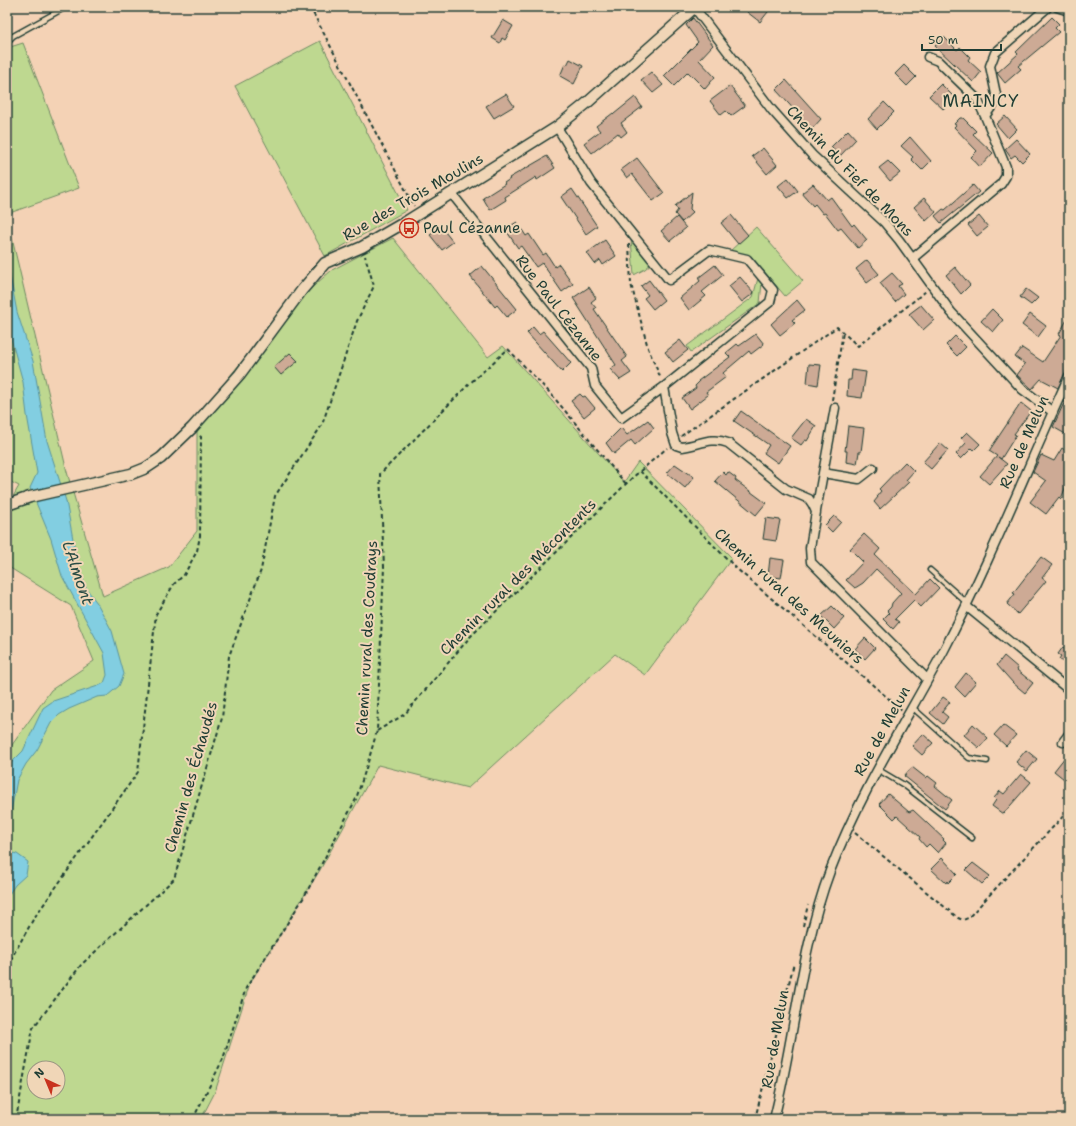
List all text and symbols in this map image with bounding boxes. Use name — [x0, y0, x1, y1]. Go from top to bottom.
scale bar — [922, 26, 1001, 52]
text: 50 m — [928, 32, 958, 48]
district label: MAINCY — [943, 90, 1019, 112]
street label: Chemin du Fief de Mons — [782, 101, 918, 241]
street label: Rue des Trois Moulins — [339, 149, 487, 245]
bus stop icon: Paul Cézanne — [398, 217, 420, 239]
place label: Paul Cézanne — [423, 218, 520, 238]
street label: Rue Paul Cézanne — [511, 251, 607, 365]
street label: Rue de Melun — [995, 392, 1053, 492]
street label: Chemin rural des Mécontents — [435, 494, 601, 660]
street label: Chemin rural des Meuniers — [710, 524, 868, 668]
water label: L'Almont — [57, 538, 99, 608]
street label: Chemin rural des Coudrays — [352, 540, 382, 736]
street label: Rue de Melun — [849, 683, 915, 779]
street label: Chemin des Échaudés — [159, 699, 222, 855]
street label: Rue de Melun — [756, 988, 794, 1090]
north arrow — [26, 1060, 66, 1100]
text: N — [31, 1065, 48, 1082]

